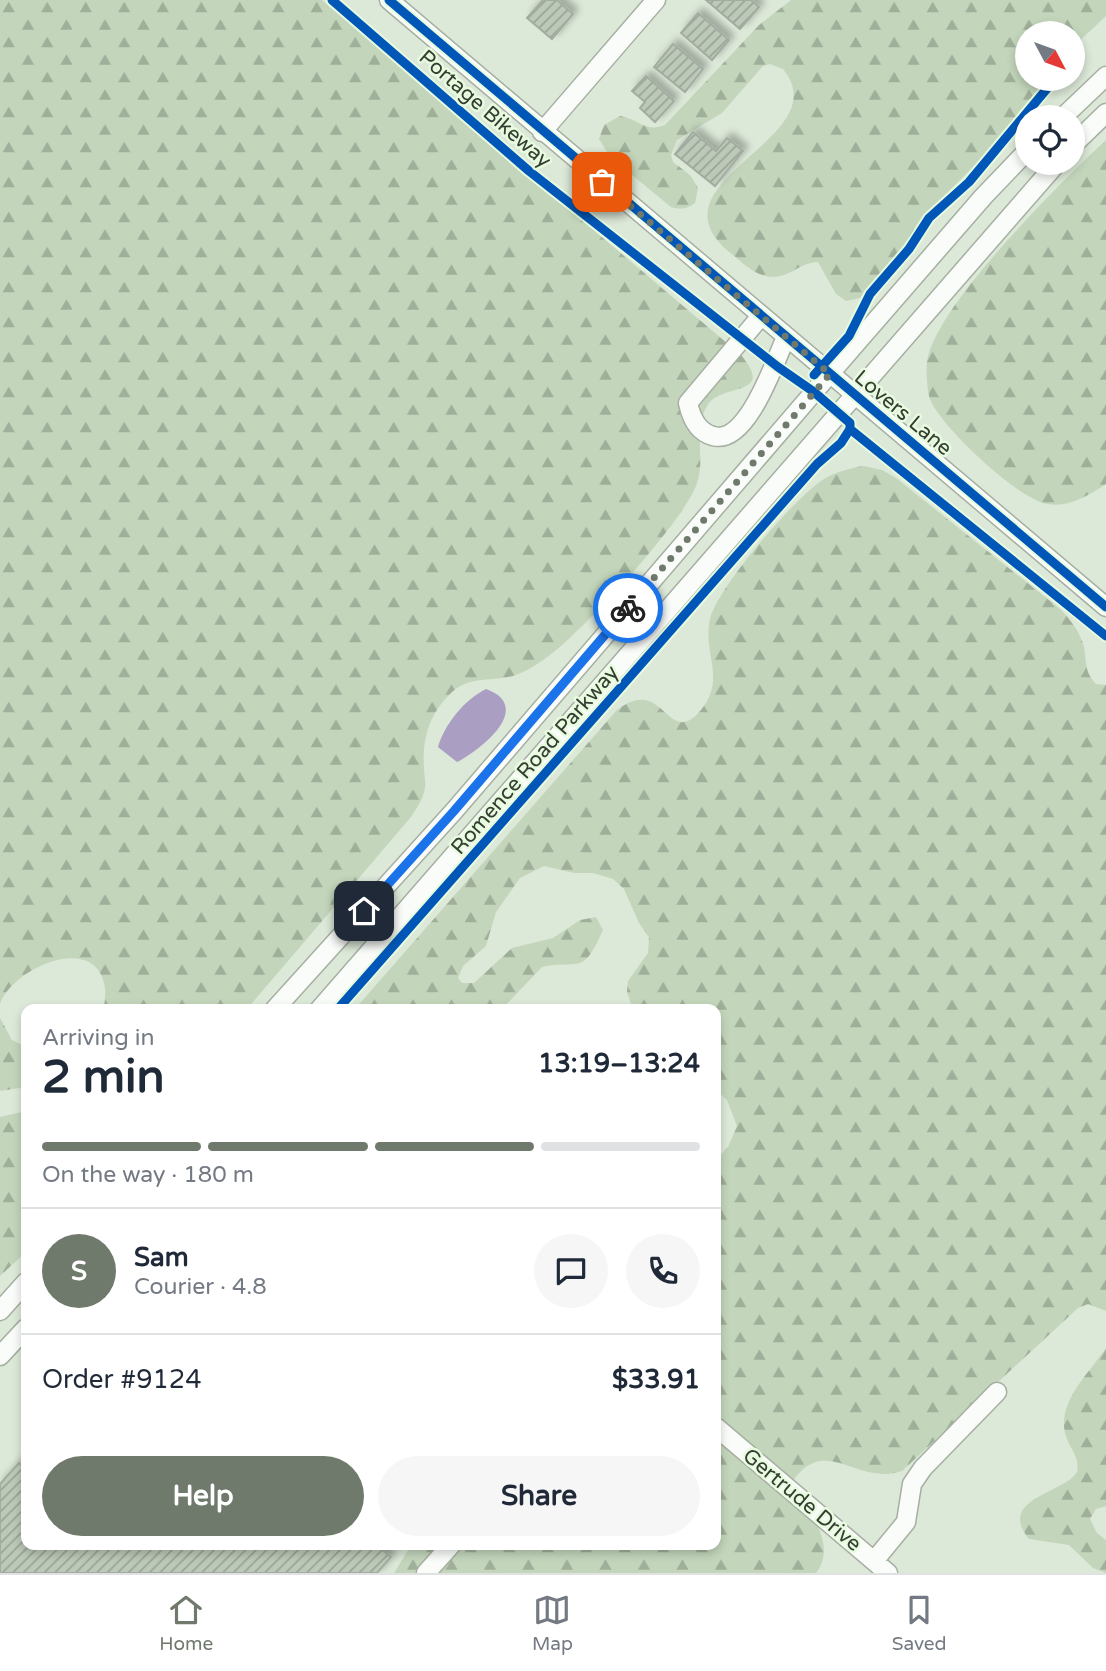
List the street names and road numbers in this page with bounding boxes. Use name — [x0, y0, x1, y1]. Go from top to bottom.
street label: Portage Bikeway — [414, 45, 556, 173]
street label: Lovers Lane — [849, 365, 957, 461]
street label: Romence Road Parkway — [446, 660, 624, 860]
street label: Gertrude Drive — [738, 1443, 866, 1557]

